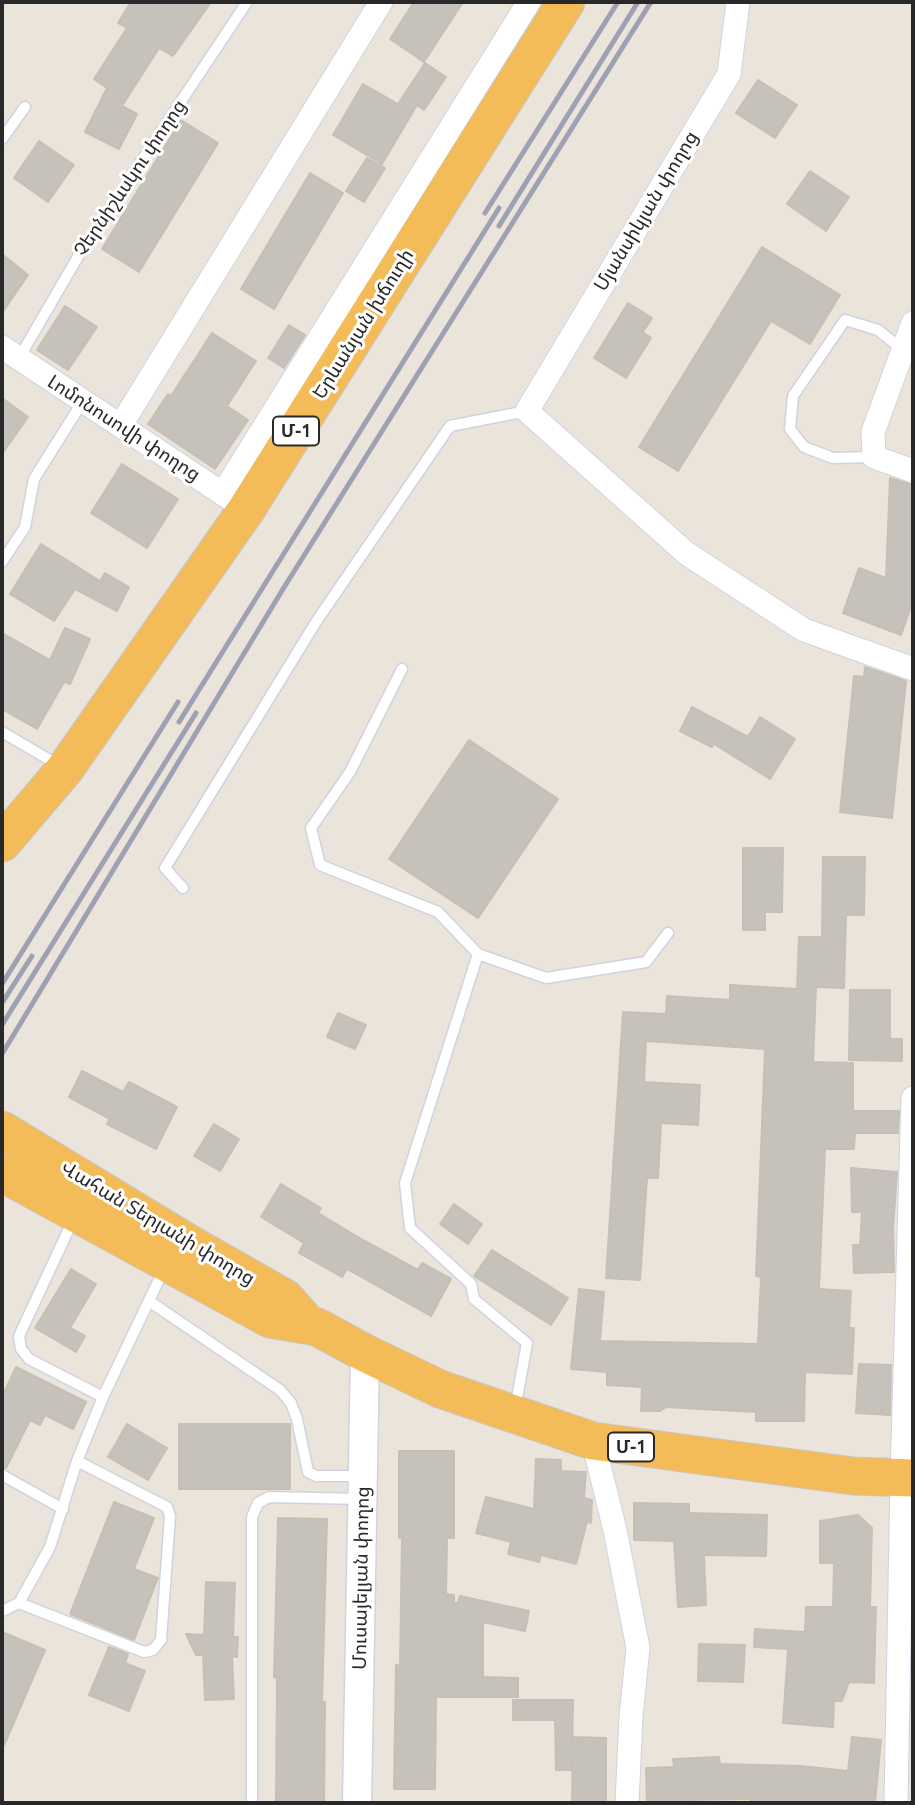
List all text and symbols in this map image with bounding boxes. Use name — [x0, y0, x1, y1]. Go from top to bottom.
street label: Չերնիշևսկու փողոց — [69, 95, 191, 261]
street label: Մյանսիկյան փողոց — [589, 127, 703, 295]
street label: Երևանյան խճուղի — [308, 245, 418, 403]
street label: Լոմոնոսովի փողոց — [43, 370, 205, 486]
road number: Մ-1 — [273, 416, 319, 446]
street label: Վահան Տերյանի փողոց — [57, 1156, 259, 1290]
road number: Մ-1 — [608, 1432, 654, 1462]
street label: Մուսայելյան փողոց — [348, 1486, 374, 1670]

